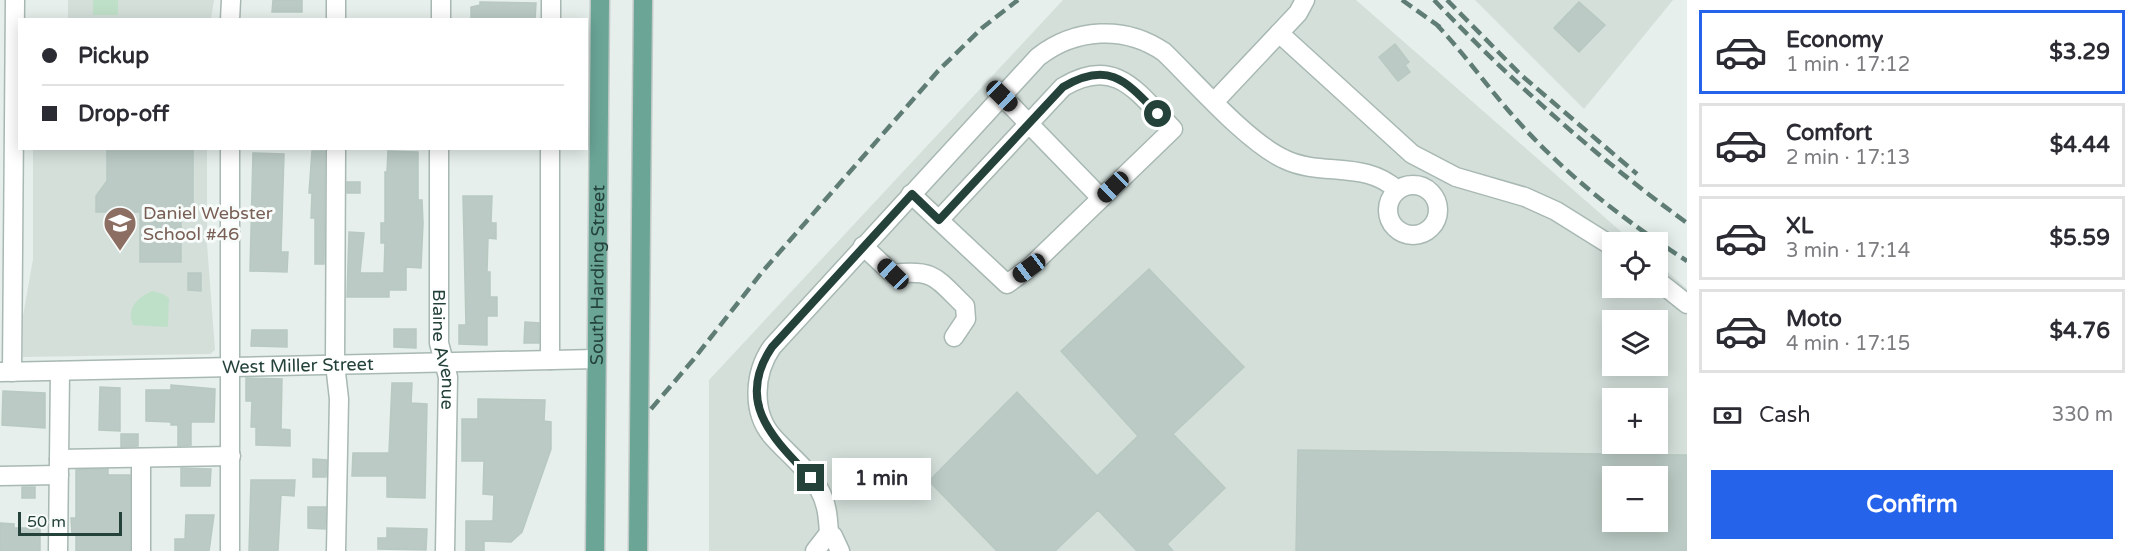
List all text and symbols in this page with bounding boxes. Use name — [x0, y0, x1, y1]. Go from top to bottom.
icon: car — [1714, 25, 1768, 79]
text: Economy — [1786, 27, 1883, 53]
text: $3.29 — [2049, 39, 2110, 65]
text: Pickup — [78, 43, 149, 69]
text: 1 min · 17:12 — [1786, 53, 1910, 77]
car — [983, 77, 1021, 115]
route start — [1144, 100, 1171, 127]
text: Drop-off — [78, 101, 169, 127]
icon: car — [1714, 118, 1768, 172]
text: Comfort — [1786, 120, 1872, 146]
text: $4.44 — [2050, 132, 2110, 158]
text: 2 min · 17:13 — [1786, 146, 1910, 170]
car — [1094, 168, 1132, 206]
street label: South Harding Street — [586, 185, 609, 365]
place label: Daniel Webster School #46 — [143, 202, 273, 245]
school or university icon: Daniel Webster School #46 — [102, 205, 138, 252]
icon: car — [1714, 211, 1768, 265]
text: XL — [1786, 213, 1813, 239]
text: $5.59 — [2049, 225, 2110, 251]
map controls — [1602, 232, 1668, 532]
button: locate — [1602, 232, 1668, 298]
text: 3 min · 17:14 — [1786, 239, 1910, 263]
car — [1009, 250, 1049, 286]
car — [874, 255, 912, 293]
street label: Blaine Avenue — [428, 289, 459, 410]
icon: car — [1714, 304, 1768, 358]
text: Moto — [1786, 306, 1842, 332]
button: layers — [1602, 310, 1668, 376]
text: $4.76 — [2049, 318, 2110, 344]
text: 4 min · 17:15 — [1786, 332, 1910, 356]
street label: West Miller Street — [222, 353, 374, 378]
button: + — [1602, 388, 1668, 454]
icon: cash — [1711, 399, 1744, 432]
text: Cash — [1759, 402, 1811, 428]
text: 330 m — [2052, 403, 2113, 427]
callout: 1 min — [832, 457, 931, 499]
route end — [797, 464, 824, 491]
button: − — [1602, 466, 1668, 532]
text: 1 min — [855, 467, 908, 491]
button: Confirm — [1711, 470, 2113, 539]
scale bar — [18, 509, 122, 536]
text: 50 m — [27, 512, 66, 532]

